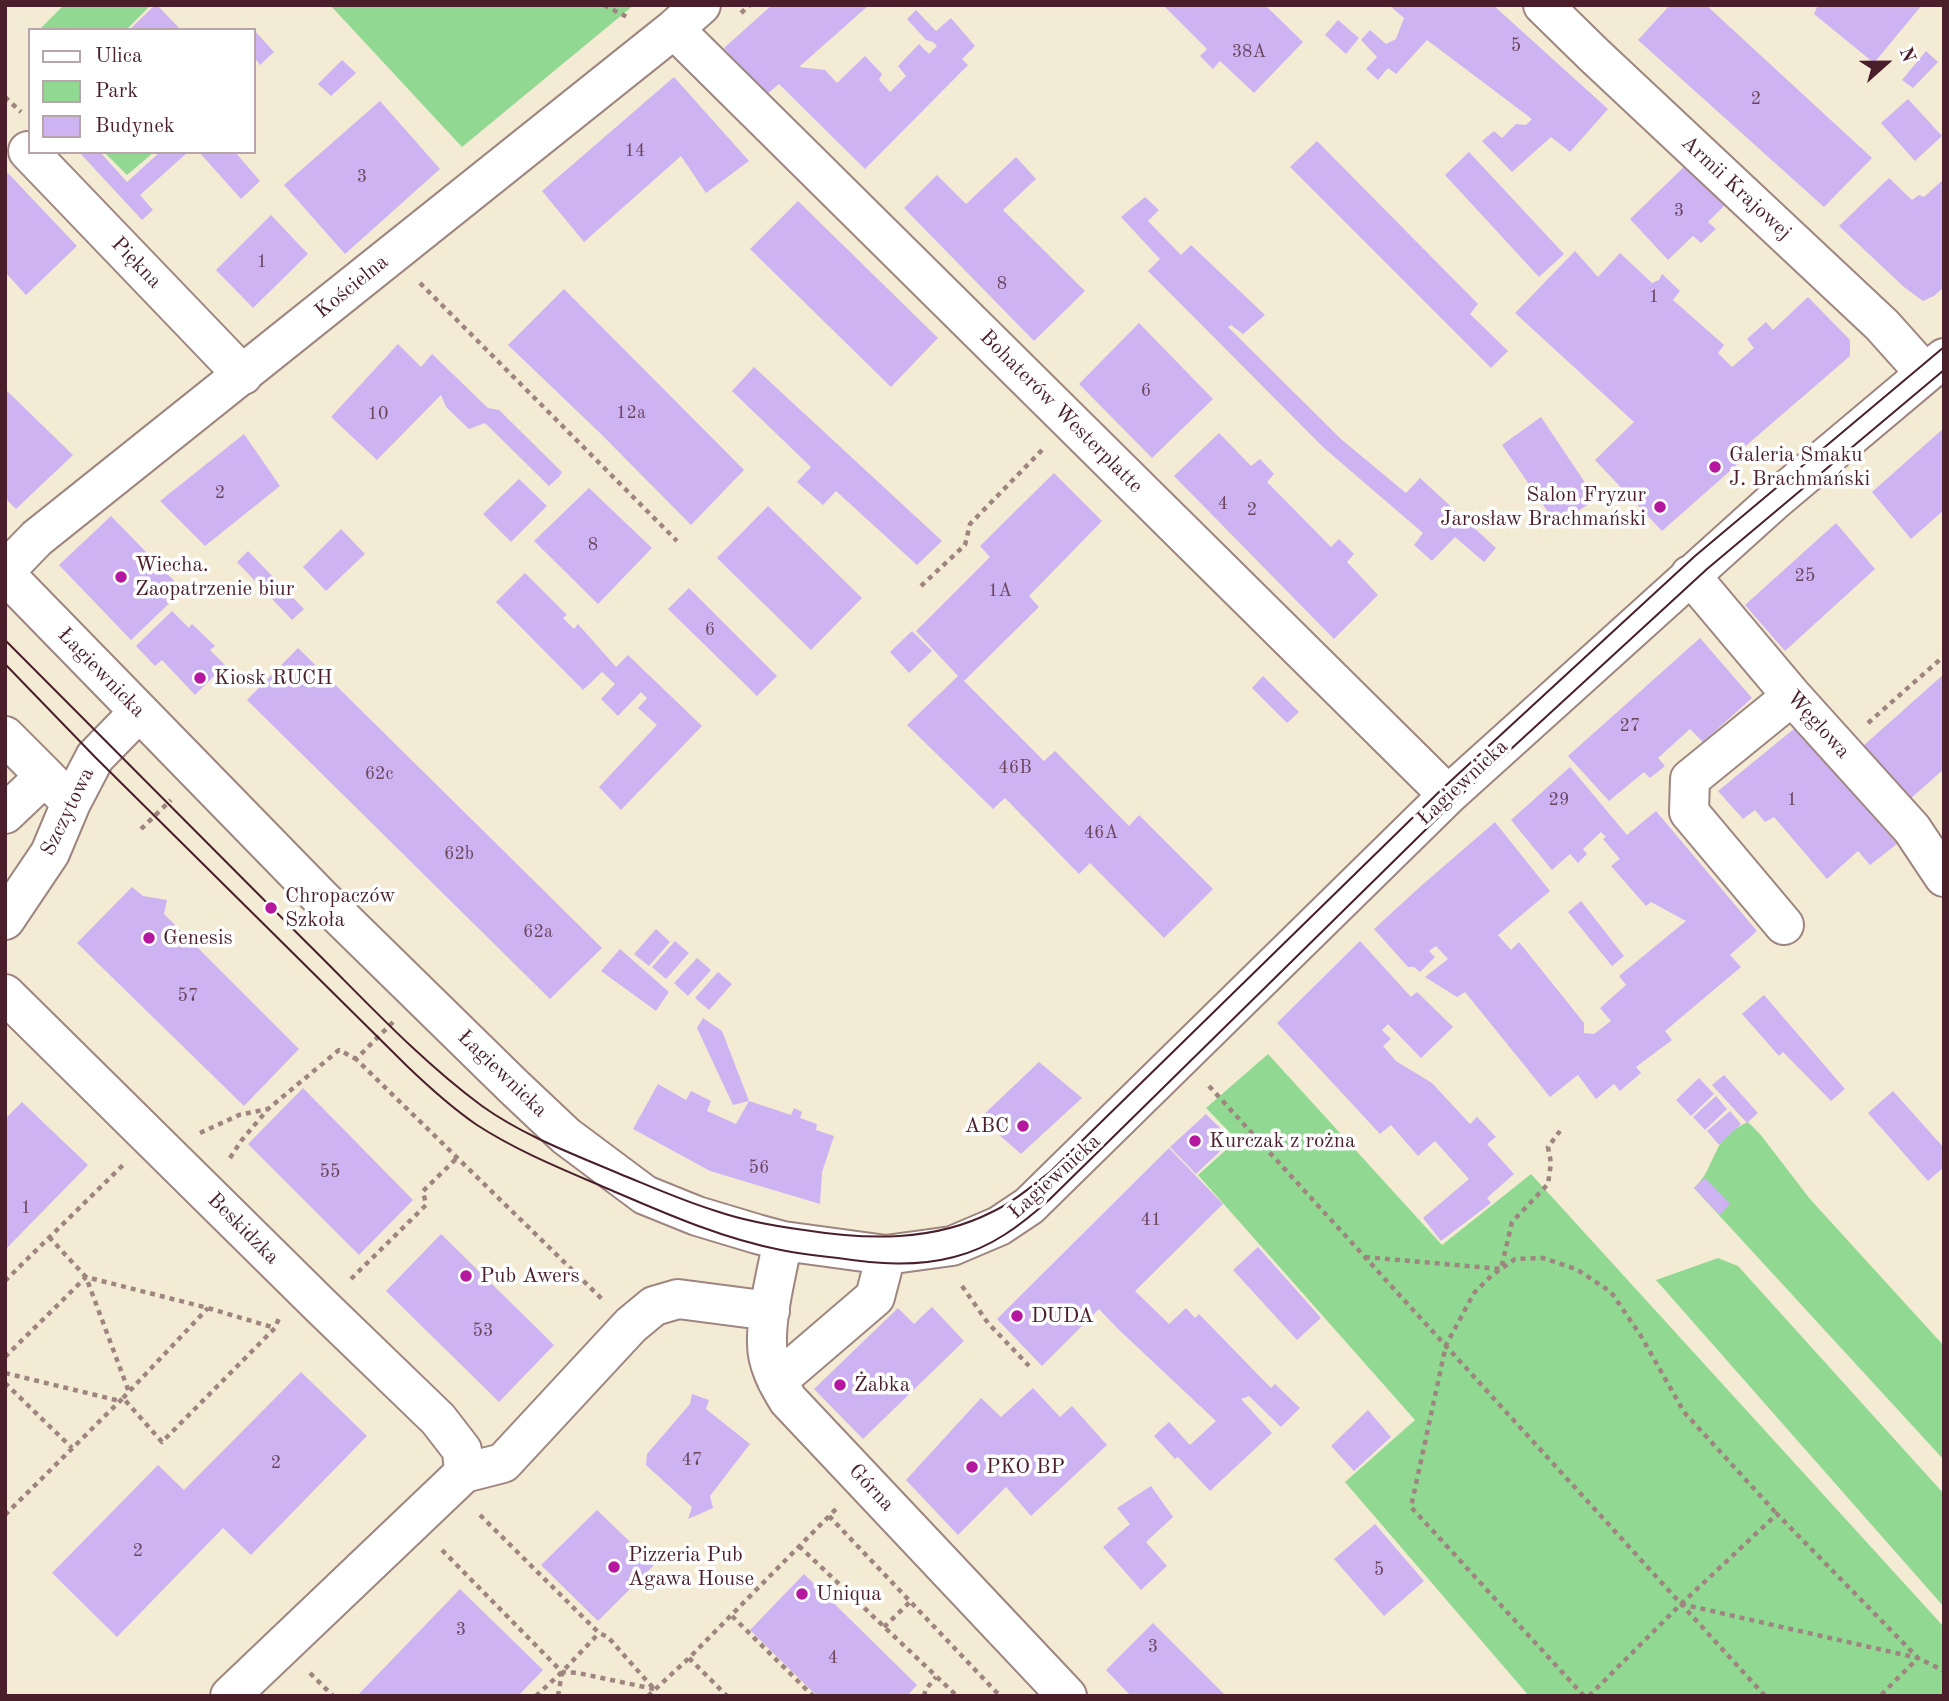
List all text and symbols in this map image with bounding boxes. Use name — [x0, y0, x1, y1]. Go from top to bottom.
legend — [28, 28, 256, 154]
north arrow — [1851, 28, 1921, 98]
house number: 5 — [1511, 35, 1521, 57]
house number: 38A — [1232, 41, 1266, 63]
text: N — [1895, 45, 1918, 65]
text: Ulica — [95, 46, 142, 67]
text: Park — [95, 81, 138, 102]
house number: 2 — [1751, 88, 1761, 110]
text: Budynek — [95, 116, 175, 137]
street label: Armii Krajowej — [1676, 130, 1796, 246]
house number: 14 — [625, 140, 645, 162]
house number: 3 — [357, 166, 367, 188]
house number: 3 — [1674, 200, 1684, 222]
street label: Piękna — [105, 232, 167, 294]
street label: Kościelna — [310, 250, 394, 324]
house number: 1 — [257, 251, 267, 273]
house number: 8 — [997, 273, 1007, 295]
house number: 1 — [1649, 286, 1659, 308]
street label: Bohaterów Westerplatte — [974, 325, 1148, 499]
house number: 6 — [1141, 380, 1151, 402]
house number: 12a — [616, 402, 646, 424]
house number: 10 — [368, 403, 388, 425]
place label: Galeria Smaku J. Brachmański — [1729, 442, 1870, 492]
marker: Galeria Smaku J. Brachmański — [1707, 459, 1723, 475]
house number: 2 — [215, 482, 225, 504]
place label: Salon Fryzur Jarosław Brachmański — [1440, 482, 1646, 532]
house number: 4 — [1218, 493, 1228, 515]
house number: 2 — [1247, 499, 1257, 521]
marker: Salon Fryzur Jarosław Brachmański — [1652, 499, 1668, 515]
house number: 8 — [588, 534, 598, 556]
place label: Wiecha. Zaopatrzenie biur — [135, 552, 294, 602]
house number: 25 — [1795, 565, 1815, 587]
marker: Wiecha. Zaopatrzenie biur — [113, 569, 129, 585]
house number: 1A — [988, 580, 1012, 602]
house number: 6 — [705, 619, 715, 641]
street label: Łagiewnicka — [52, 623, 150, 723]
place label: Kiosk RUCH — [214, 665, 333, 691]
marker: Kiosk RUCH — [192, 670, 208, 686]
street label: Węglowa — [1781, 686, 1855, 764]
house number: 27 — [1620, 715, 1640, 737]
street label: Łagiewnicka — [1412, 734, 1514, 832]
house number: 46B — [998, 757, 1032, 779]
house number: 62c — [365, 763, 393, 785]
street label: Szczytowa — [36, 764, 100, 860]
house number: 29 — [1549, 789, 1569, 811]
house number: 1 — [1787, 789, 1797, 811]
house number: 46A — [1084, 822, 1118, 844]
house number: 62b — [444, 843, 474, 865]
place label: Chropaczów Szkoła — [285, 883, 396, 933]
marker: Chropaczów Szkoła — [263, 900, 279, 916]
house number: 62a — [523, 921, 553, 943]
place label: Genesis — [163, 925, 233, 951]
marker: Genesis — [141, 930, 157, 946]
house number: 57 — [178, 985, 198, 1007]
street label: Łagiewnicka — [452, 1025, 552, 1123]
place label: ABC — [964, 1113, 1009, 1139]
marker: ABC — [1015, 1118, 1031, 1134]
place label: Kurczak z rożna — [1209, 1128, 1355, 1154]
street label: Łagiewnicka — [1004, 1129, 1106, 1225]
marker: Kurczak z rożna — [1187, 1133, 1203, 1149]
house number: 56 — [749, 1157, 769, 1179]
house number: 55 — [320, 1161, 340, 1183]
street label: Beskidzka — [202, 1188, 284, 1270]
house number: 1 — [21, 1197, 31, 1219]
house number: 41 — [1141, 1209, 1161, 1231]
place label: Pub Awers — [480, 1263, 579, 1289]
marker: Pub Awers — [458, 1268, 474, 1284]
place label: DUDA — [1031, 1303, 1094, 1329]
marker: DUDA — [1009, 1308, 1025, 1324]
house number: 53 — [473, 1320, 493, 1342]
place label: Żabka — [854, 1372, 910, 1398]
marker: Żabka — [832, 1377, 848, 1393]
house number: 47 — [682, 1449, 702, 1471]
house number: 2 — [271, 1452, 281, 1474]
place label: PKO BP — [986, 1454, 1065, 1480]
street label: Górna — [843, 1459, 899, 1517]
marker: PKO BP — [964, 1459, 980, 1475]
house number: 2 — [133, 1540, 143, 1562]
place label: Pizzeria Pub Agawa House — [628, 1542, 754, 1592]
marker: Pizzeria Pub Agawa House — [606, 1559, 622, 1575]
house number: 5 — [1374, 1559, 1384, 1581]
place label: Uniqua — [816, 1581, 882, 1607]
marker: Uniqua — [794, 1586, 810, 1602]
house number: 3 — [456, 1619, 466, 1641]
house number: 3 — [1148, 1636, 1158, 1658]
house number: 4 — [828, 1647, 838, 1669]

